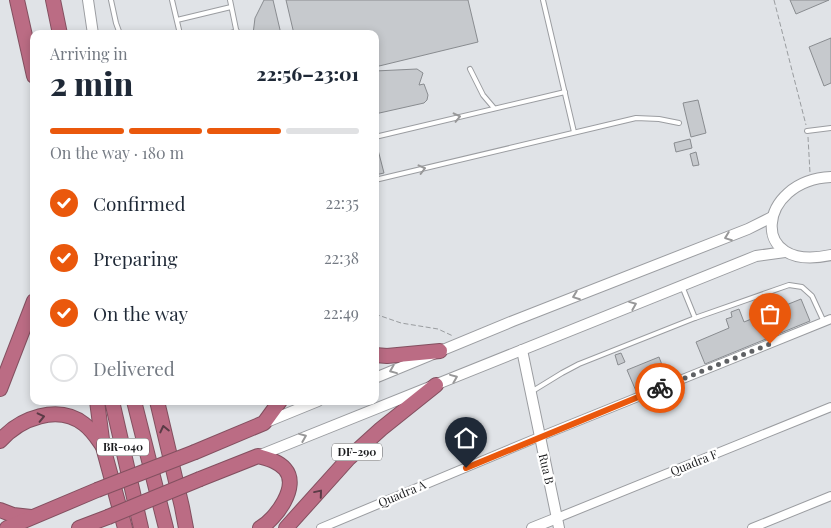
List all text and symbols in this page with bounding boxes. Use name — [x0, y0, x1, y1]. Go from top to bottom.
text: Arriving in — [50, 43, 128, 64]
text: 22:56–23:01 — [256, 60, 359, 86]
text: 2 min — [50, 61, 133, 104]
one-way arrow — [452, 112, 461, 123]
text: On the way · 180 m — [50, 142, 184, 163]
one-way arrow — [418, 164, 427, 175]
icon: check — [50, 189, 78, 217]
text: Confirmed — [93, 190, 186, 216]
text: 22:35 — [326, 192, 359, 213]
one-way arrow — [724, 231, 732, 241]
icon: check — [50, 244, 78, 272]
text: Preparing — [93, 245, 178, 271]
text: 22:38 — [324, 247, 359, 268]
one-way arrow — [572, 290, 581, 301]
pin — [749, 293, 791, 344]
icon: check — [50, 299, 78, 327]
text: On the way — [93, 300, 188, 326]
icon: bag — [756, 300, 784, 328]
one-way arrow — [628, 301, 637, 311]
text: 22:49 — [323, 302, 359, 323]
text: Delivered — [93, 355, 175, 381]
courier — [635, 363, 685, 413]
one-way arrow — [389, 364, 398, 374]
one-way arrow — [449, 373, 458, 384]
icon: bike — [646, 374, 674, 402]
one-way arrow — [37, 412, 46, 423]
pin — [445, 417, 487, 468]
icon: home — [452, 424, 480, 452]
one-way arrow — [159, 425, 170, 434]
one-way arrow — [298, 433, 307, 444]
road number: BR-040 — [97, 438, 149, 456]
road number: DF-290 — [332, 444, 382, 461]
street label: Quadra F — [668, 445, 720, 479]
street label: Rua B — [536, 452, 558, 486]
street label: Quadra A — [375, 476, 428, 510]
one-way arrow — [313, 489, 322, 498]

